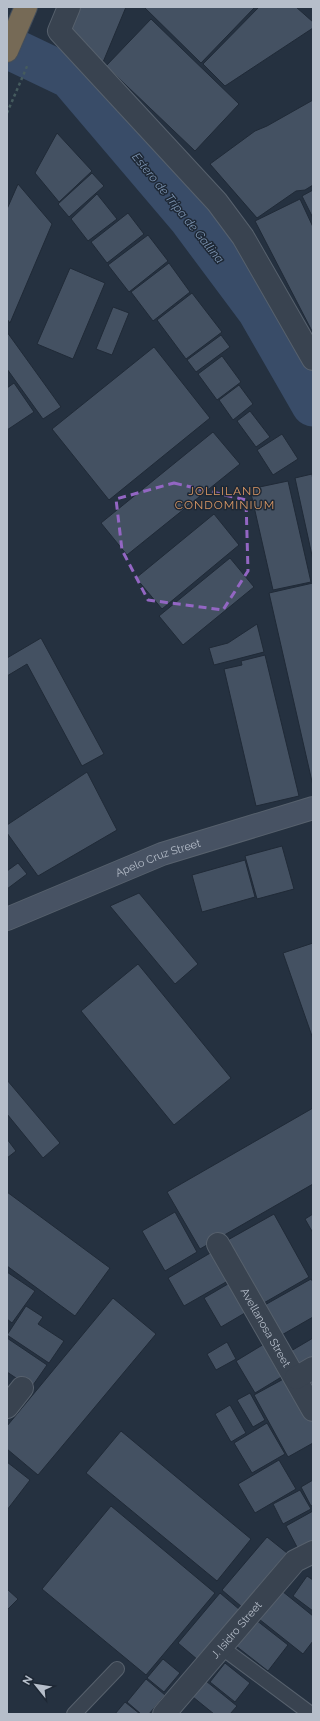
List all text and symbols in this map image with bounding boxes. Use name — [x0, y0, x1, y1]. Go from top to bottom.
water label: Estero de Tripa de Gallina — [129, 150, 227, 266]
district label: JOLLILAND CONDOMINIUM — [175, 484, 275, 512]
street label: Apelo Cruz Street — [114, 837, 202, 880]
street label: Avellanosa Street — [238, 1286, 293, 1370]
street label: J. Isidro Street — [209, 1599, 265, 1661]
north arrow — [16, 1665, 56, 1705]
text: N — [20, 1673, 36, 1687]

